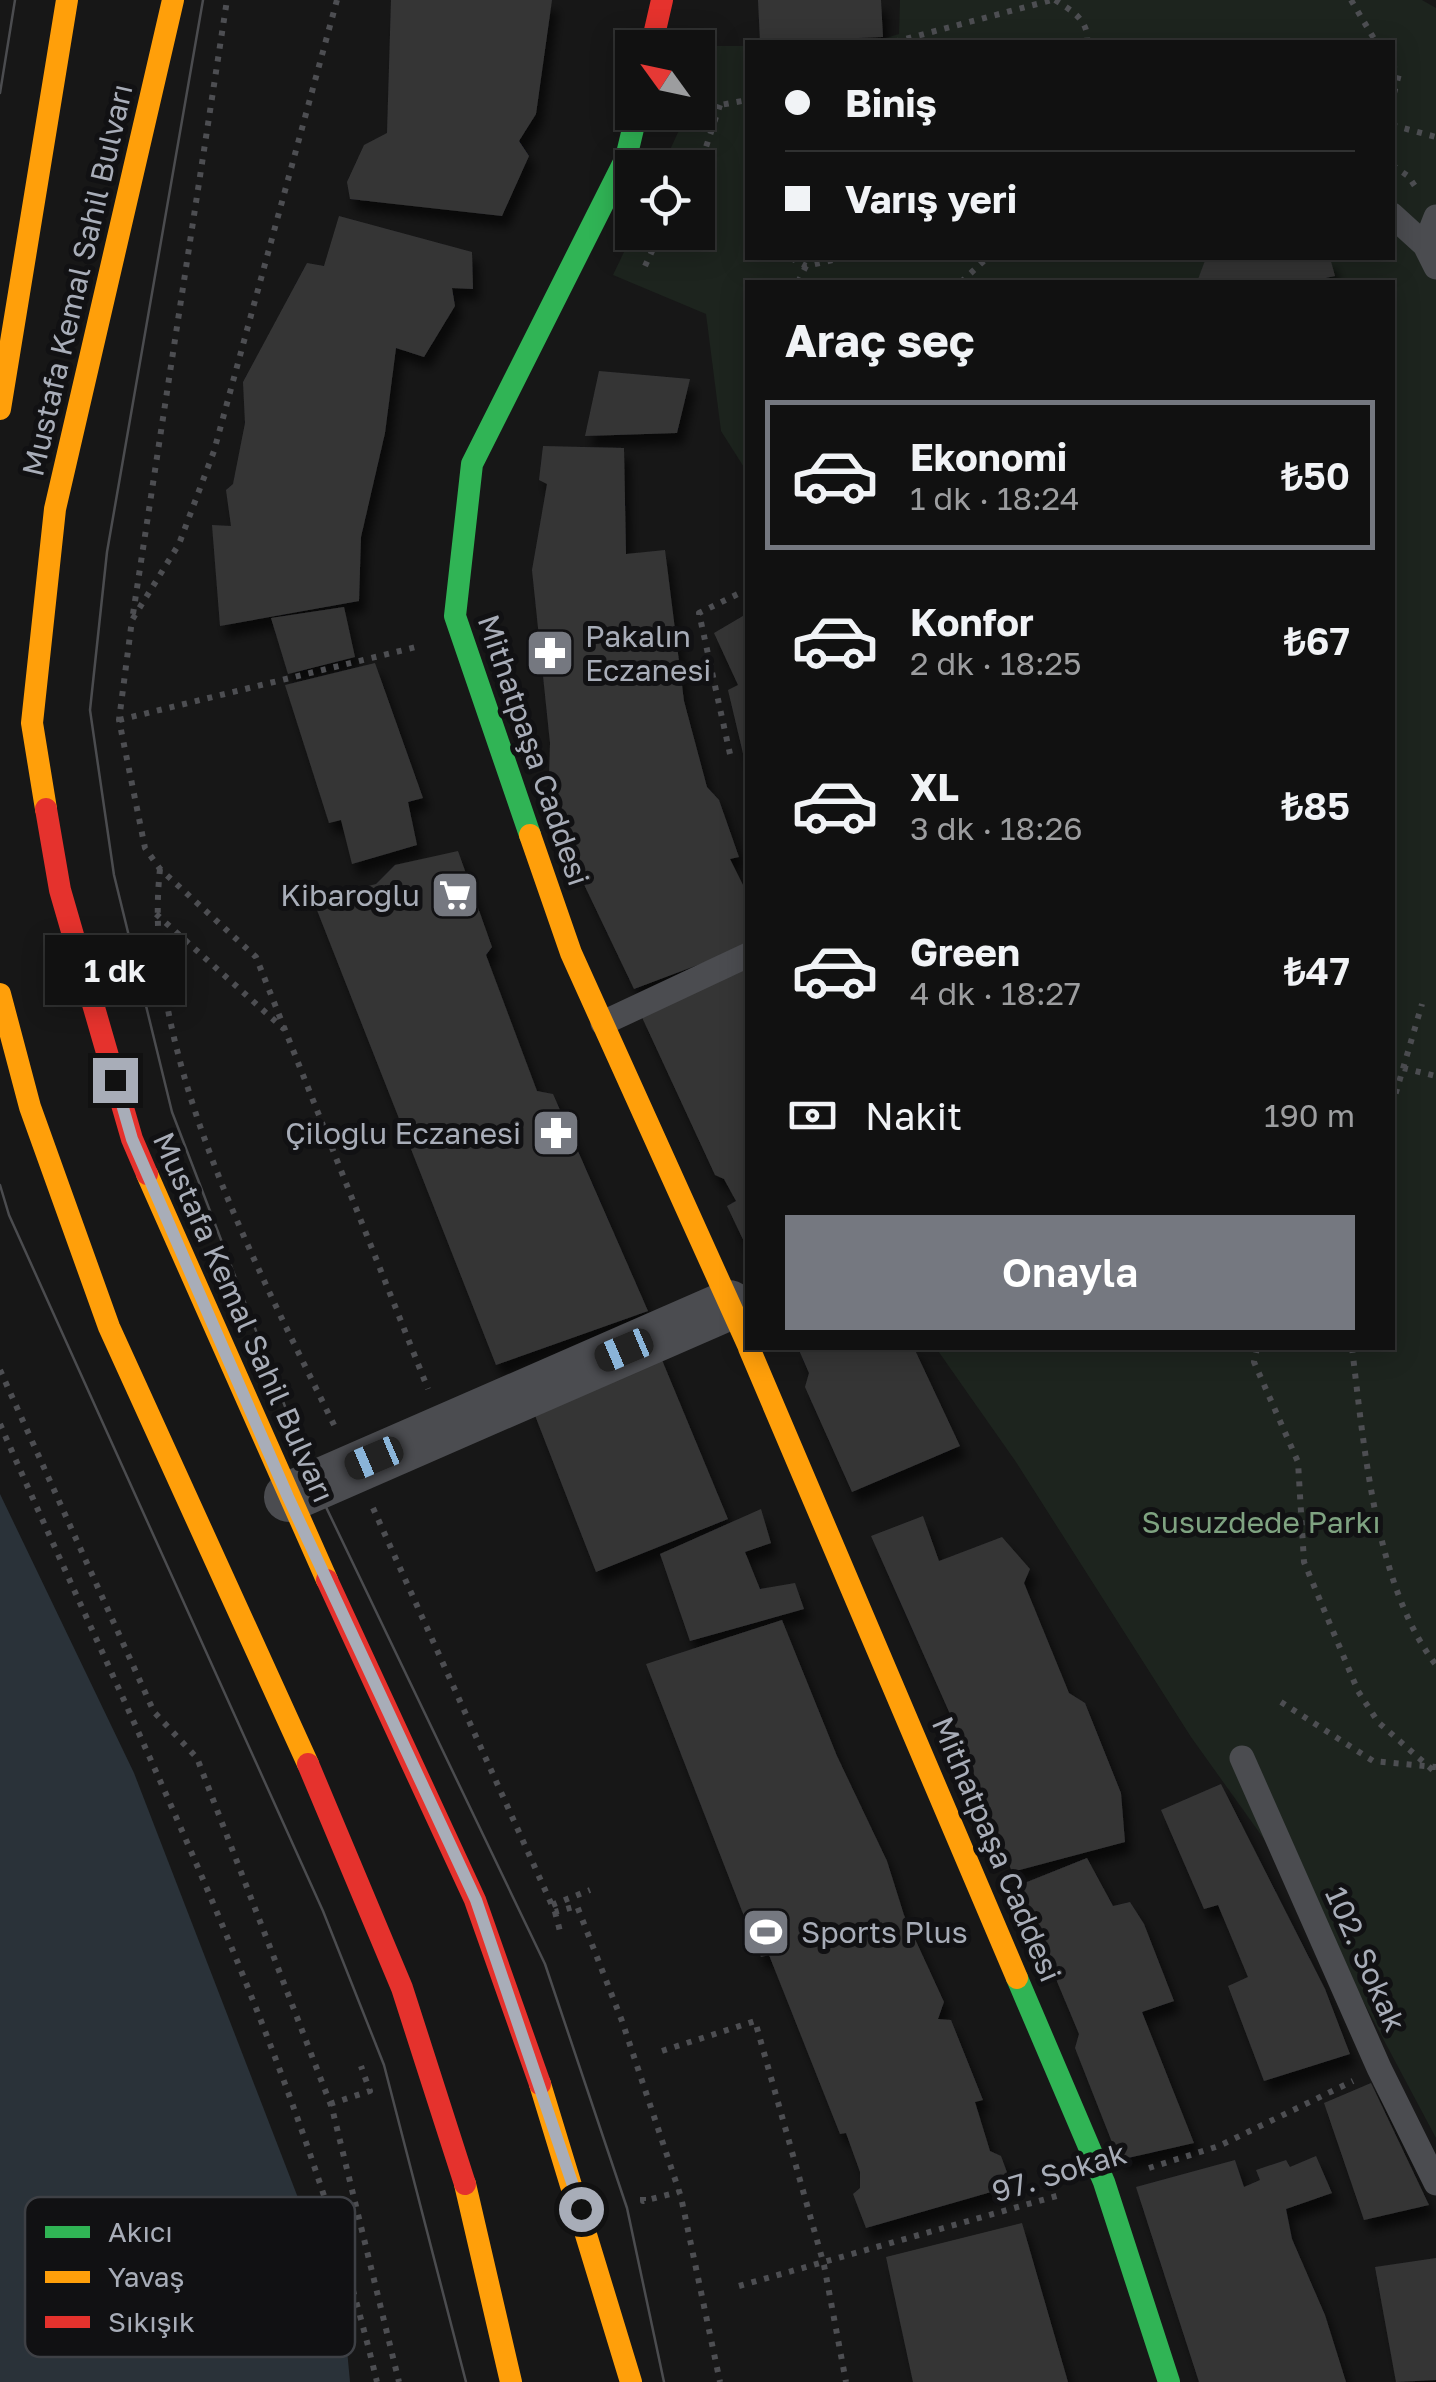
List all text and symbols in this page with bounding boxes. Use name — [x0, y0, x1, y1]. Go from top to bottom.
north arrow — [615, 30, 715, 130]
map controls — [615, 30, 715, 250]
street label: Mustafa Kemal Sahil Bulvarı — [14, 80, 140, 480]
text: Biniş — [845, 80, 937, 125]
button: locate — [615, 150, 715, 250]
text: Varış yeri — [845, 176, 1017, 221]
text: Araç seç — [785, 313, 975, 367]
icon: car — [790, 430, 880, 520]
text: Ekonomi — [910, 434, 1067, 479]
text: ₺50 — [1281, 453, 1350, 498]
text: 1 dk · 18:24 — [910, 479, 1080, 517]
icon: car — [790, 595, 880, 685]
text: Konfor — [910, 599, 1034, 644]
street label: Mithatpaşa Caddesi — [471, 610, 597, 890]
place label: Pakalın Eczanesi — [585, 618, 711, 688]
text: ₺67 — [1284, 618, 1350, 663]
pharmacy icon: Pakalın Eczanesi — [524, 627, 576, 679]
text: 2 dk · 18:25 — [910, 644, 1082, 682]
icon: car — [790, 760, 880, 850]
text: XL — [910, 764, 959, 809]
text: ₺85 — [1282, 783, 1350, 828]
text: 3 dk · 18:26 — [910, 809, 1083, 847]
supermarket icon: Kibaroğlu — [429, 869, 481, 921]
place label: Kibaroğlu — [280, 877, 420, 913]
icon: car — [790, 925, 880, 1015]
text: Green — [910, 929, 1020, 974]
callout: 1 dk — [45, 935, 185, 1005]
text: ₺47 — [1284, 948, 1350, 993]
text: 1 dk — [84, 951, 146, 989]
text: 4 dk · 18:27 — [910, 974, 1081, 1012]
route end — [93, 1058, 138, 1103]
icon: cash — [785, 1088, 840, 1143]
text: Nakit — [865, 1093, 962, 1138]
text: 190 m — [1264, 1096, 1355, 1134]
pharmacy icon: Çiloğlu Eczanesi — [530, 1107, 582, 1159]
place label: Çiloğlu Eczanesi — [285, 1115, 521, 1151]
street label: Mustafa Kemal Sahil Bulvarı — [146, 1126, 342, 1508]
button: Onayla — [785, 1215, 1355, 1330]
car — [591, 1324, 657, 1376]
car — [341, 1432, 407, 1484]
park label: Susuzdede Parkı — [1142, 1504, 1380, 1540]
street label: Mithatpaşa Caddesi — [925, 1711, 1069, 1987]
street label: 102. Sokak — [1318, 1881, 1414, 2037]
sports icon: Sports Plus — [740, 1906, 792, 1958]
place label: Sports Plus — [801, 1914, 968, 1950]
street label: 97. Sokak — [988, 2135, 1130, 2209]
route start — [559, 2187, 604, 2232]
legend — [25, 2197, 355, 2357]
text: Akıcı — [108, 2215, 173, 2248]
text: Yavaş — [108, 2260, 184, 2293]
text: Sıkışık — [108, 2305, 195, 2338]

